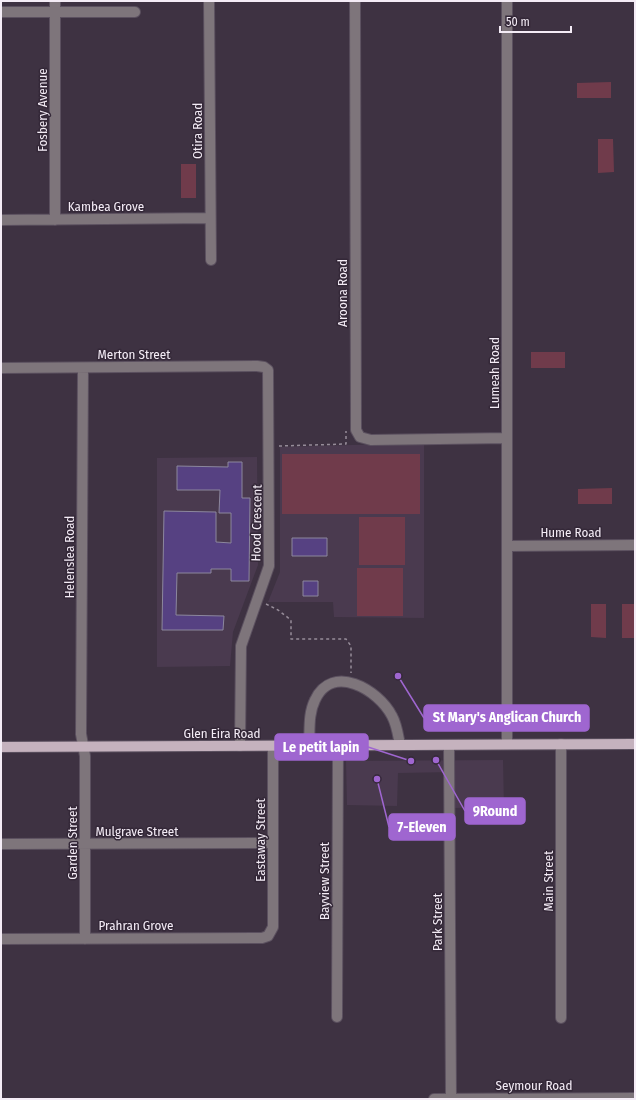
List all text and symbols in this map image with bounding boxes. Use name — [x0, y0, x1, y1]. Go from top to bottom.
scale bar — [500, 8, 571, 34]
text: 50 m — [506, 15, 530, 29]
street label: Fosbery Avenue — [35, 68, 50, 152]
street label: Otira Road — [190, 103, 205, 159]
street label: Kambea Grove — [68, 199, 144, 214]
street label: Aroona Road — [335, 259, 350, 327]
street label: Lumeah Road — [487, 337, 502, 409]
street label: Merton Street — [98, 347, 171, 362]
street label: Hood Crescent — [248, 484, 265, 562]
street label: Helenslea Road — [62, 516, 77, 598]
street label: Hume Road — [540, 525, 602, 540]
callout: St Mary's Anglican Church — [424, 705, 589, 731]
text: St Mary's Anglican Church — [433, 709, 581, 726]
street label: Glen Eira Road — [183, 726, 261, 741]
callout: Le petit lapin — [275, 734, 368, 760]
text: Le petit lapin — [283, 739, 359, 756]
street label: Eastaway Street — [253, 797, 268, 882]
callout: 9Round — [465, 798, 525, 824]
text: 9Round — [473, 803, 517, 820]
street label: Garden Street — [65, 806, 80, 880]
callout: 7-Eleven — [389, 814, 455, 840]
text: 7-Eleven — [397, 819, 447, 836]
street label: Mulgrave Street — [95, 824, 179, 839]
street label: Bayview Street — [317, 841, 332, 920]
street label: Main Street — [541, 850, 556, 911]
street label: Park Street — [430, 892, 445, 951]
street label: Prahran Grove — [99, 918, 173, 933]
street label: Seymour Road — [496, 1078, 572, 1093]

